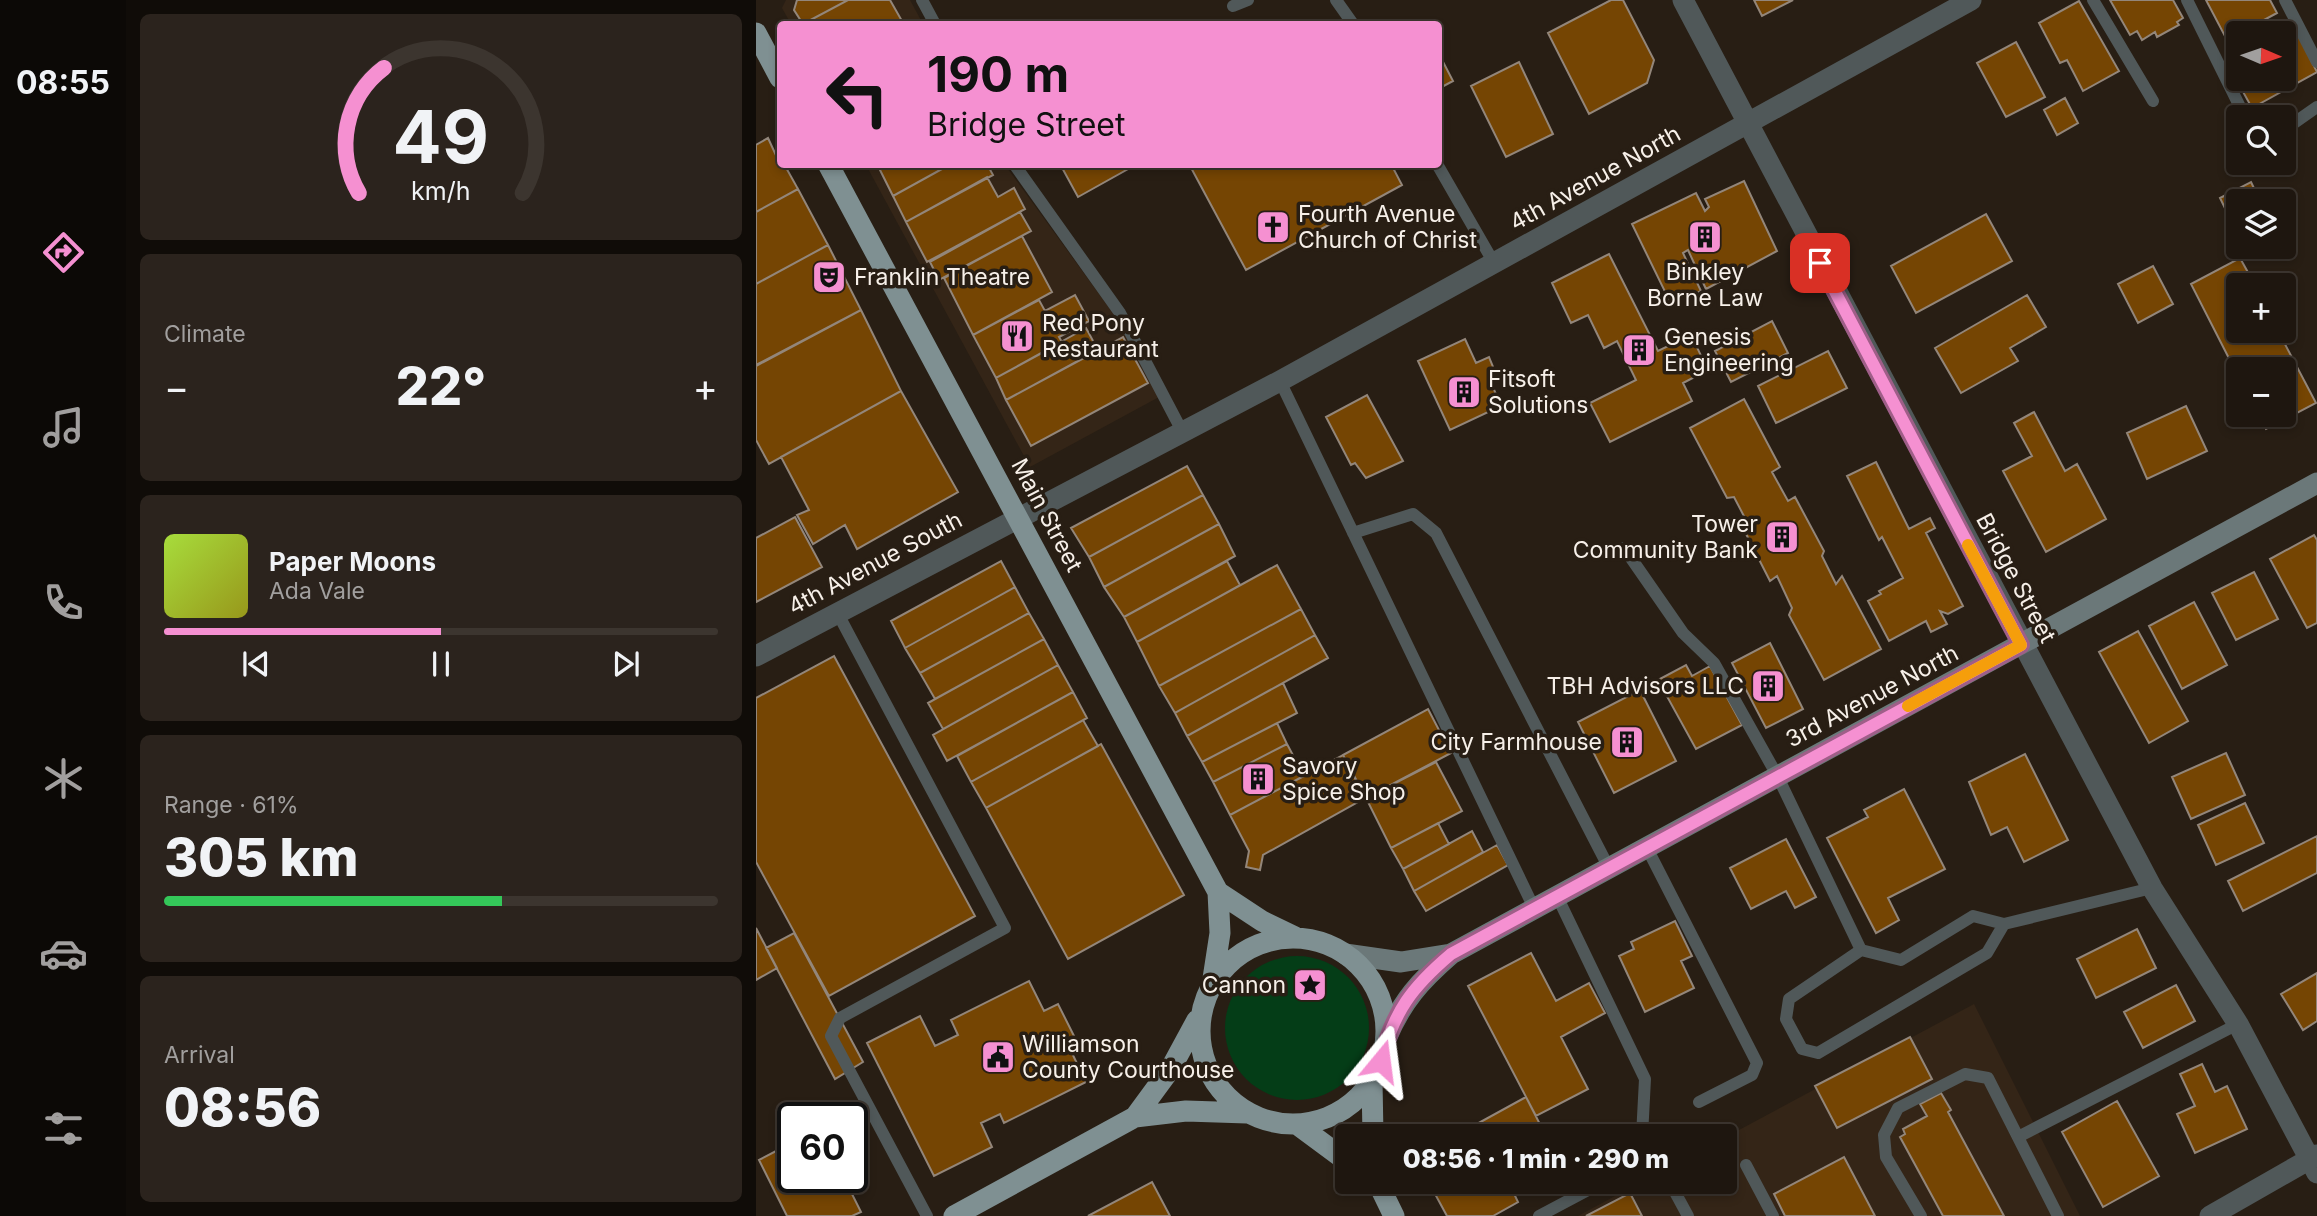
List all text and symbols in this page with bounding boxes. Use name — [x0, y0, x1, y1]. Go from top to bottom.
north arrow — [2226, 21, 2296, 91]
map controls — [2226, 21, 2296, 427]
text: 190 m — [927, 45, 1069, 104]
icon: left — [812, 49, 903, 140]
text: 08:55 — [16, 63, 110, 102]
text: 49 — [393, 93, 489, 182]
text: Bridge Street — [927, 105, 1125, 144]
button: search — [2226, 105, 2296, 175]
street label: 4th Avenue North — [1505, 119, 1685, 237]
text: km/h — [411, 176, 471, 206]
button: layers — [2226, 189, 2296, 259]
place label: Fourth Avenue Church of Christ — [1298, 200, 1477, 254]
church icon: Fourth Avenue Church of Christ — [1254, 208, 1292, 246]
building icon: Binkley Borne Law — [1686, 218, 1724, 256]
icon: directions — [39, 228, 88, 277]
pin — [1790, 233, 1850, 293]
icon: arrive — [1801, 244, 1839, 282]
theatre icon: Franklin Theatre — [810, 258, 848, 296]
place label: Binkley Borne Law — [1647, 258, 1763, 312]
place label: Franklin Theatre — [854, 263, 1030, 291]
button: + — [2226, 273, 2296, 343]
place label: Red Pony Restaurant — [1042, 309, 1159, 363]
restaurant icon: Red Pony Restaurant — [998, 317, 1036, 355]
text: Climate — [164, 320, 246, 348]
place label: Genesis Engineering — [1664, 323, 1794, 377]
building icon: Genesis Engineering — [1620, 331, 1658, 369]
text: 22° — [396, 355, 486, 418]
button: − — [2226, 357, 2296, 427]
text: − — [164, 364, 189, 410]
text: + — [693, 364, 718, 410]
place label: Fitsoft Solutions — [1488, 365, 1588, 419]
building icon: Fitsoft Solutions — [1445, 373, 1483, 411]
icon: music — [39, 403, 88, 452]
street label: Main Street — [1005, 454, 1089, 577]
street label: 4th Avenue South — [783, 505, 967, 621]
street label: Bridge Street — [1970, 508, 2062, 648]
place label: Tower Community Bank — [1573, 510, 1758, 564]
building icon: Tower Community Bank — [1763, 518, 1801, 556]
text: Paper Moons — [269, 546, 436, 577]
text: Ada Vale — [269, 577, 365, 605]
icon: phone — [39, 578, 88, 627]
street label: 3rd Avenue North — [1781, 639, 1963, 753]
icon: previous — [237, 645, 275, 683]
icon: pause — [422, 645, 460, 683]
icon: next — [607, 645, 645, 683]
building icon: TBH Advisors LLC — [1749, 667, 1787, 705]
place label: TBH Advisors LLC — [1547, 672, 1744, 700]
building icon: City Farmhouse — [1608, 723, 1646, 761]
place label: City Farmhouse — [1431, 728, 1602, 756]
place label: Savory Spice Shop — [1282, 752, 1406, 806]
icon: climate — [39, 754, 88, 803]
building icon: Savory Spice Shop — [1239, 760, 1277, 798]
text: Range · 61% — [164, 791, 298, 819]
text: 305 km — [164, 826, 358, 889]
icon: car — [39, 929, 88, 978]
place icon: Cannon — [1291, 966, 1329, 1004]
place label: Cannon — [1202, 971, 1286, 999]
position arrow — [1344, 1024, 1418, 1098]
place label: Williamson County Courthouse — [1022, 1030, 1234, 1084]
public building icon: Williamson County Courthouse — [979, 1038, 1017, 1076]
text: Arrival — [164, 1041, 235, 1069]
text: 08:56 — [164, 1076, 321, 1139]
speed limit sign: 60 — [777, 1102, 868, 1193]
icon: filters — [39, 1104, 88, 1153]
text: 08:56 · 1 min · 290 m — [1403, 1143, 1669, 1174]

